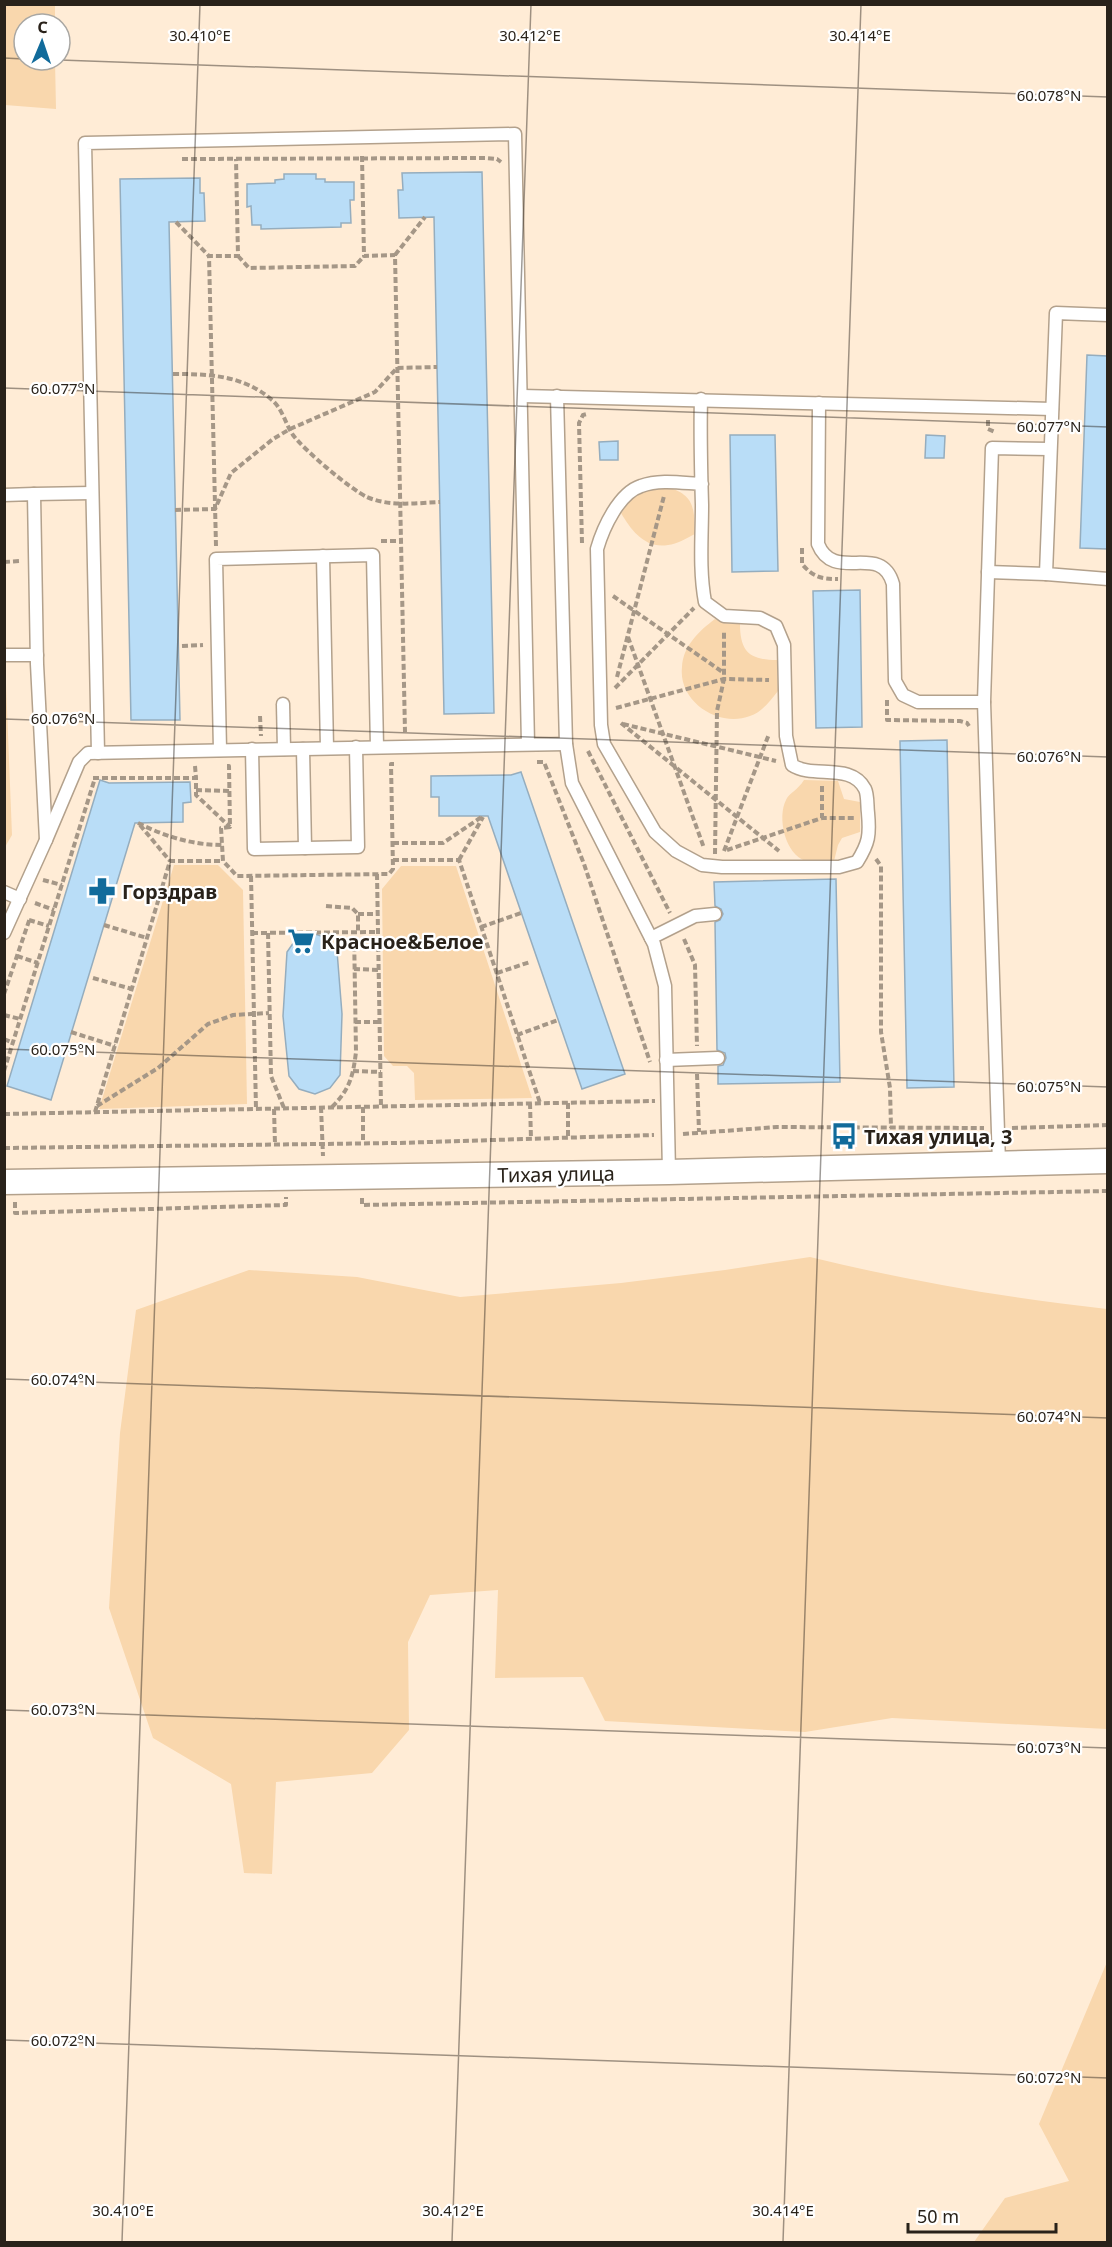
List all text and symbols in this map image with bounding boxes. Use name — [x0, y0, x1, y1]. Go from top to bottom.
north arrow — [12, 12, 72, 72]
text: С — [37, 16, 48, 38]
text: 30.410°E — [169, 25, 231, 45]
text: 30.412°E — [499, 25, 561, 45]
text: 30.414°E — [829, 25, 891, 45]
text: 60.078°N — [1017, 85, 1081, 105]
text: 60.077°N — [31, 378, 95, 398]
text: 60.077°N — [1017, 416, 1081, 436]
text: 60.076°N — [31, 708, 95, 728]
text: 60.076°N — [1017, 746, 1081, 766]
pharmacy icon: Горздрав — [87, 876, 117, 906]
place label: Горздрав — [122, 878, 217, 905]
supermarket icon: Красное&Белое — [286, 926, 316, 956]
place label: Красное&Белое — [321, 928, 483, 955]
text: 60.075°N — [31, 1039, 95, 1059]
text: 60.075°N — [1017, 1076, 1081, 1096]
bus stop icon: Тихая улица, 3 — [829, 1121, 859, 1151]
place label: Тихая улица, 3 — [864, 1123, 1012, 1150]
street label: Тихая улица — [497, 1159, 615, 1189]
text: 60.074°N — [31, 1369, 95, 1389]
text: 60.074°N — [1017, 1406, 1081, 1426]
text: 60.073°N — [31, 1699, 95, 1719]
text: 60.073°N — [1017, 1737, 1081, 1757]
text: 60.072°N — [31, 2030, 95, 2050]
text: 60.072°N — [1017, 2067, 1081, 2087]
scale bar — [908, 2196, 1056, 2234]
text: 30.410°E — [92, 2200, 154, 2220]
text: 30.412°E — [422, 2200, 484, 2220]
text: 30.414°E — [752, 2200, 814, 2220]
text: 50 m — [917, 2204, 959, 2228]

